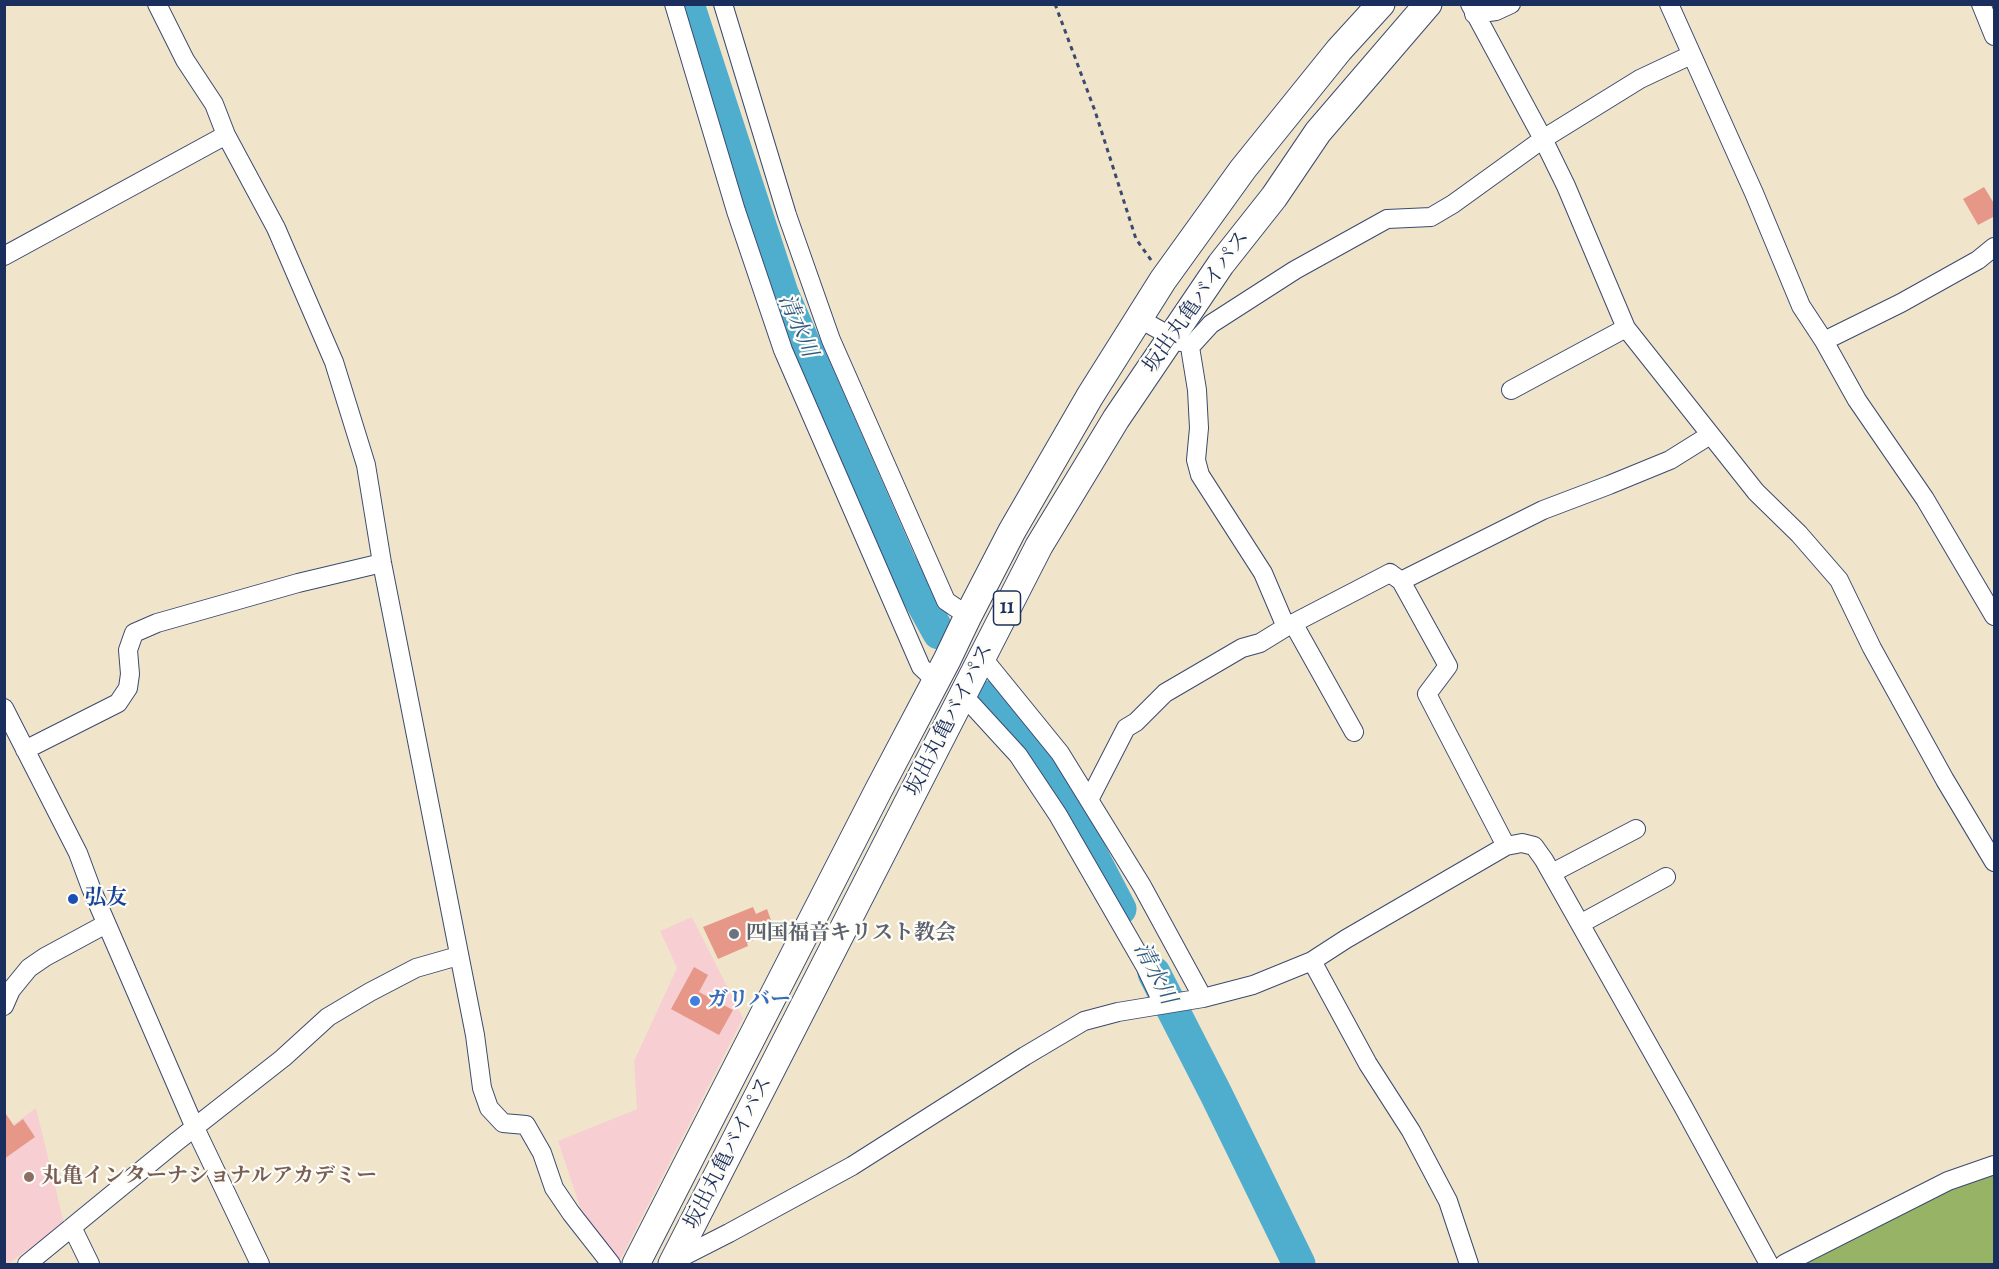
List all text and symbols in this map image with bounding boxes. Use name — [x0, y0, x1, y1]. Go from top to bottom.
street label: 坂出丸亀バイパス — [1138, 226, 1256, 378]
water label: 清水川 — [772, 290, 822, 362]
road number: 11 — [994, 591, 1020, 625]
street label: 坂出丸亀バイパス — [901, 639, 999, 801]
place label: 弘友 — [85, 886, 127, 912]
marker: 弘友 — [66, 892, 80, 906]
place label: 四国福音キリスト教会 — [746, 921, 956, 947]
marker: 四国福音キリスト教会 — [727, 927, 741, 941]
water label: 清水川 — [1127, 939, 1181, 1009]
place label: ガリバー — [707, 988, 791, 1014]
marker: ガリバー — [688, 994, 702, 1008]
street label: 坂出丸亀バイパス — [680, 1072, 778, 1234]
place label: 丸亀インターナショナルアカデミー — [41, 1164, 377, 1190]
marker: 丸亀インターナショナルアカデミー — [22, 1170, 36, 1184]

